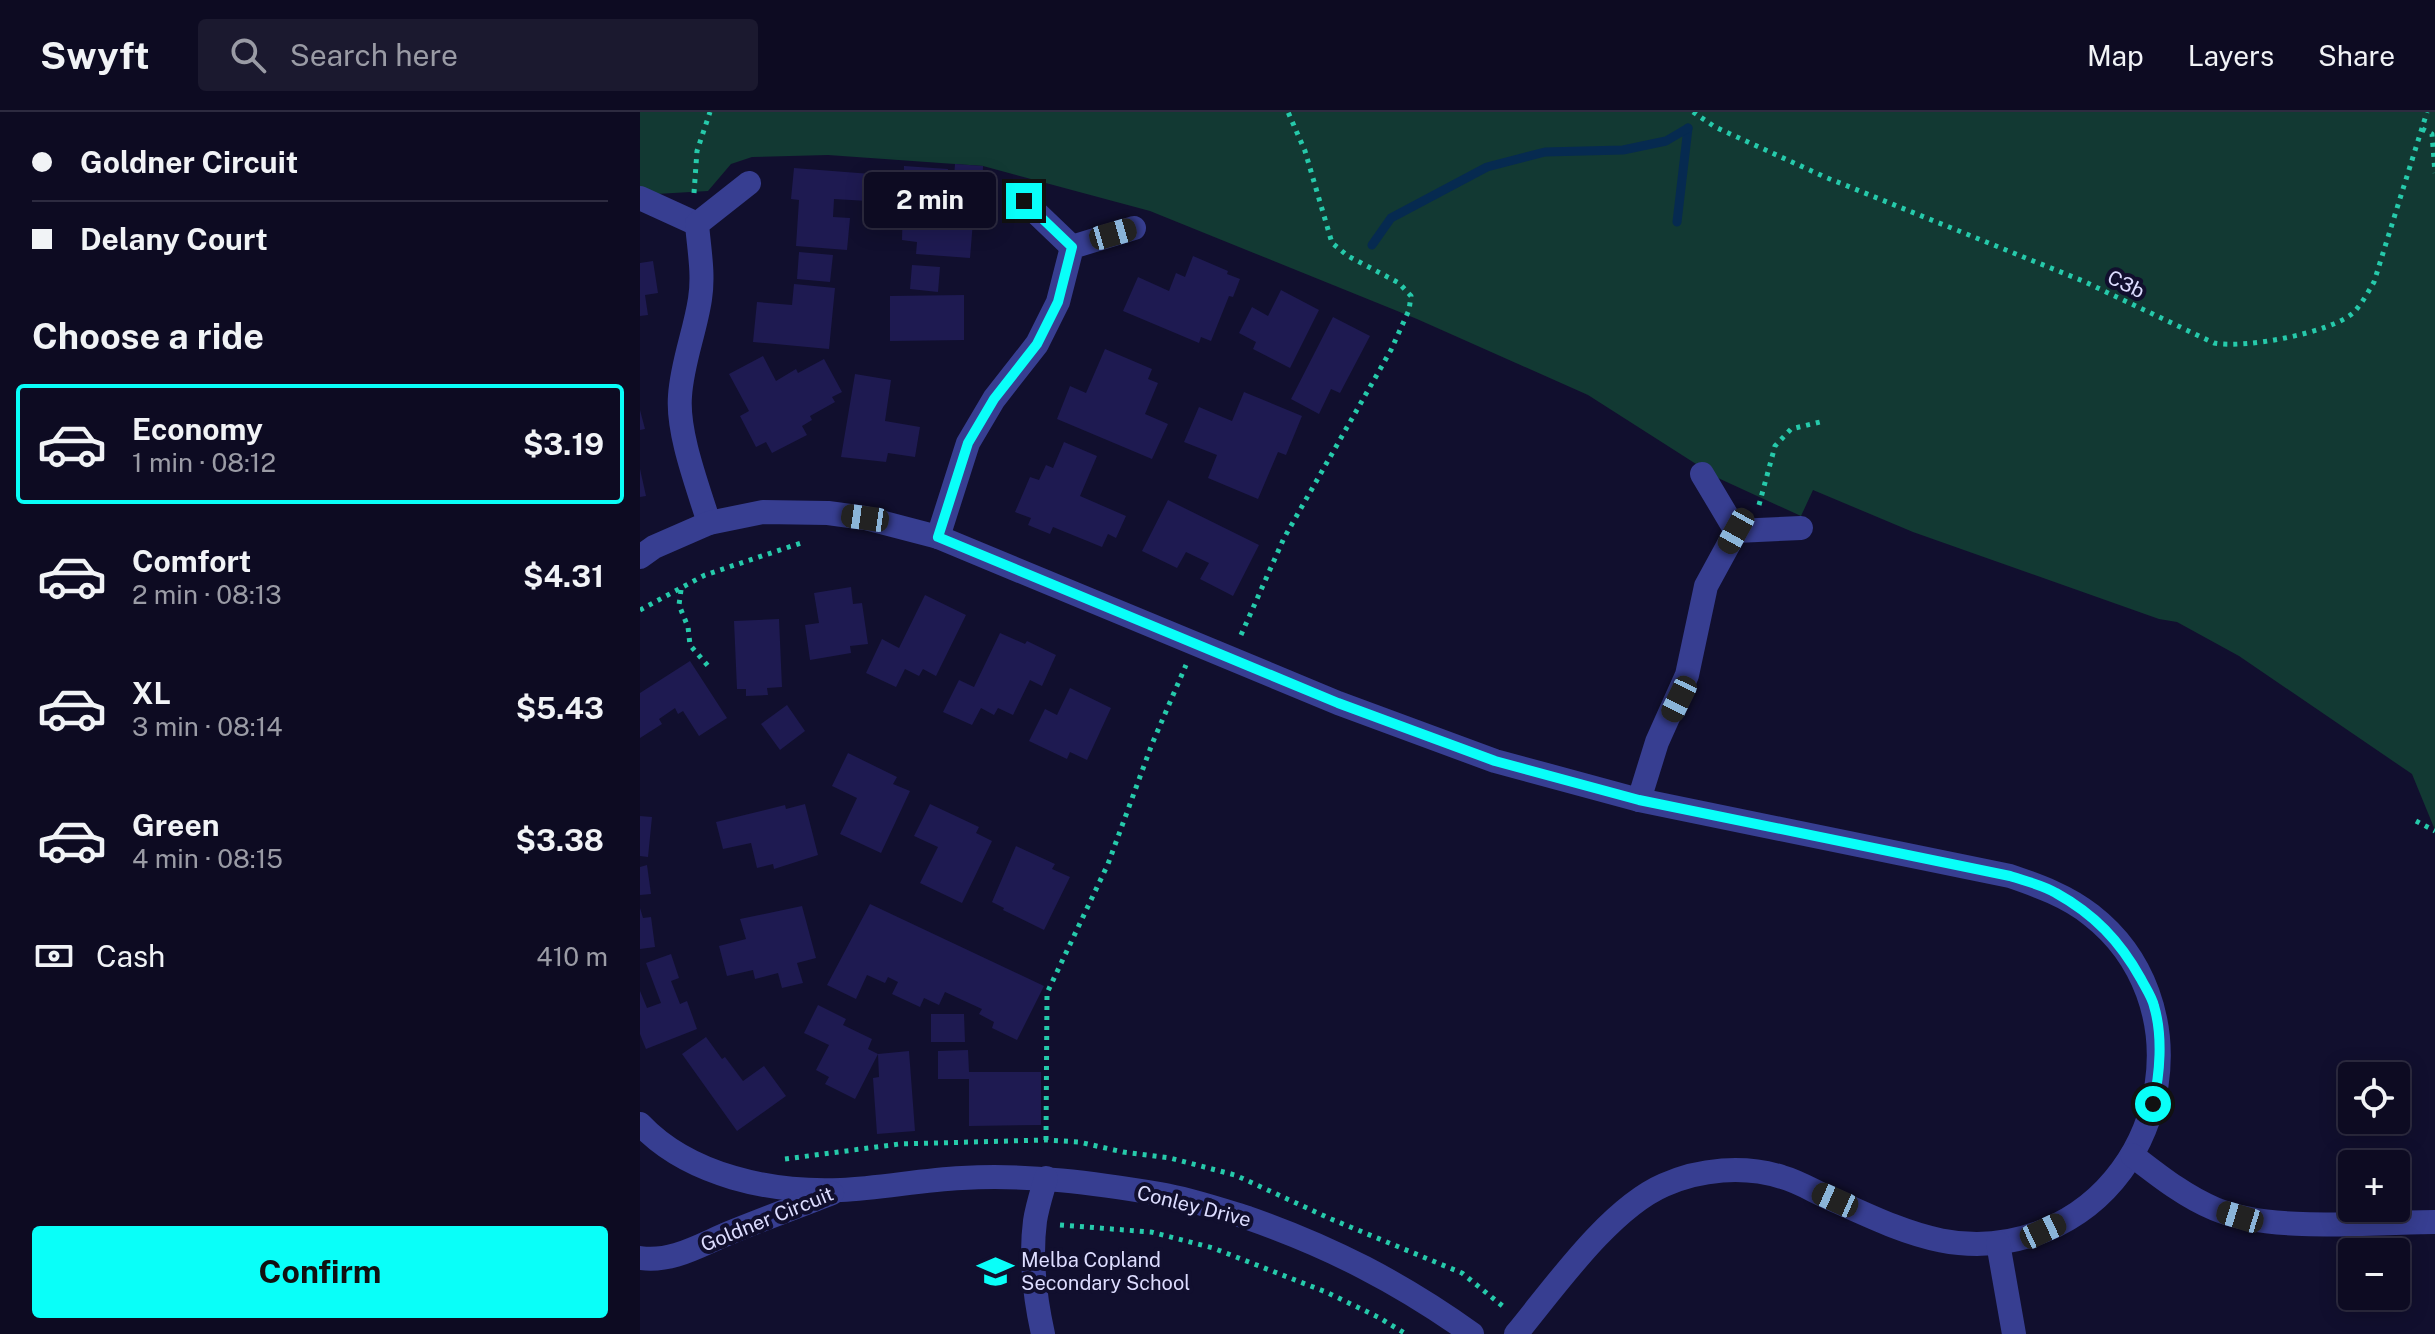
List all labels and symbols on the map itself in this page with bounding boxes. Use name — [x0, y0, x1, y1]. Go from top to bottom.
callout: 2 min — [864, 173, 996, 229]
route end — [1006, 183, 1042, 219]
car — [1087, 216, 1139, 252]
street label: C3b — [2104, 265, 2149, 303]
car — [840, 503, 890, 533]
car — [1714, 504, 1758, 558]
car — [1658, 672, 1700, 726]
route start — [2135, 1086, 2171, 1122]
car — [1808, 1179, 1862, 1221]
street label: Conley Drive — [1134, 1180, 1254, 1232]
street label: Goldner Circuit — [697, 1181, 837, 1257]
car — [2214, 1199, 2266, 1235]
car — [2016, 1210, 2070, 1252]
place label: Melba Copland Secondary School — [1021, 1248, 1190, 1295]
school or university icon: Melba Copland Secondary School — [976, 1252, 1014, 1290]

